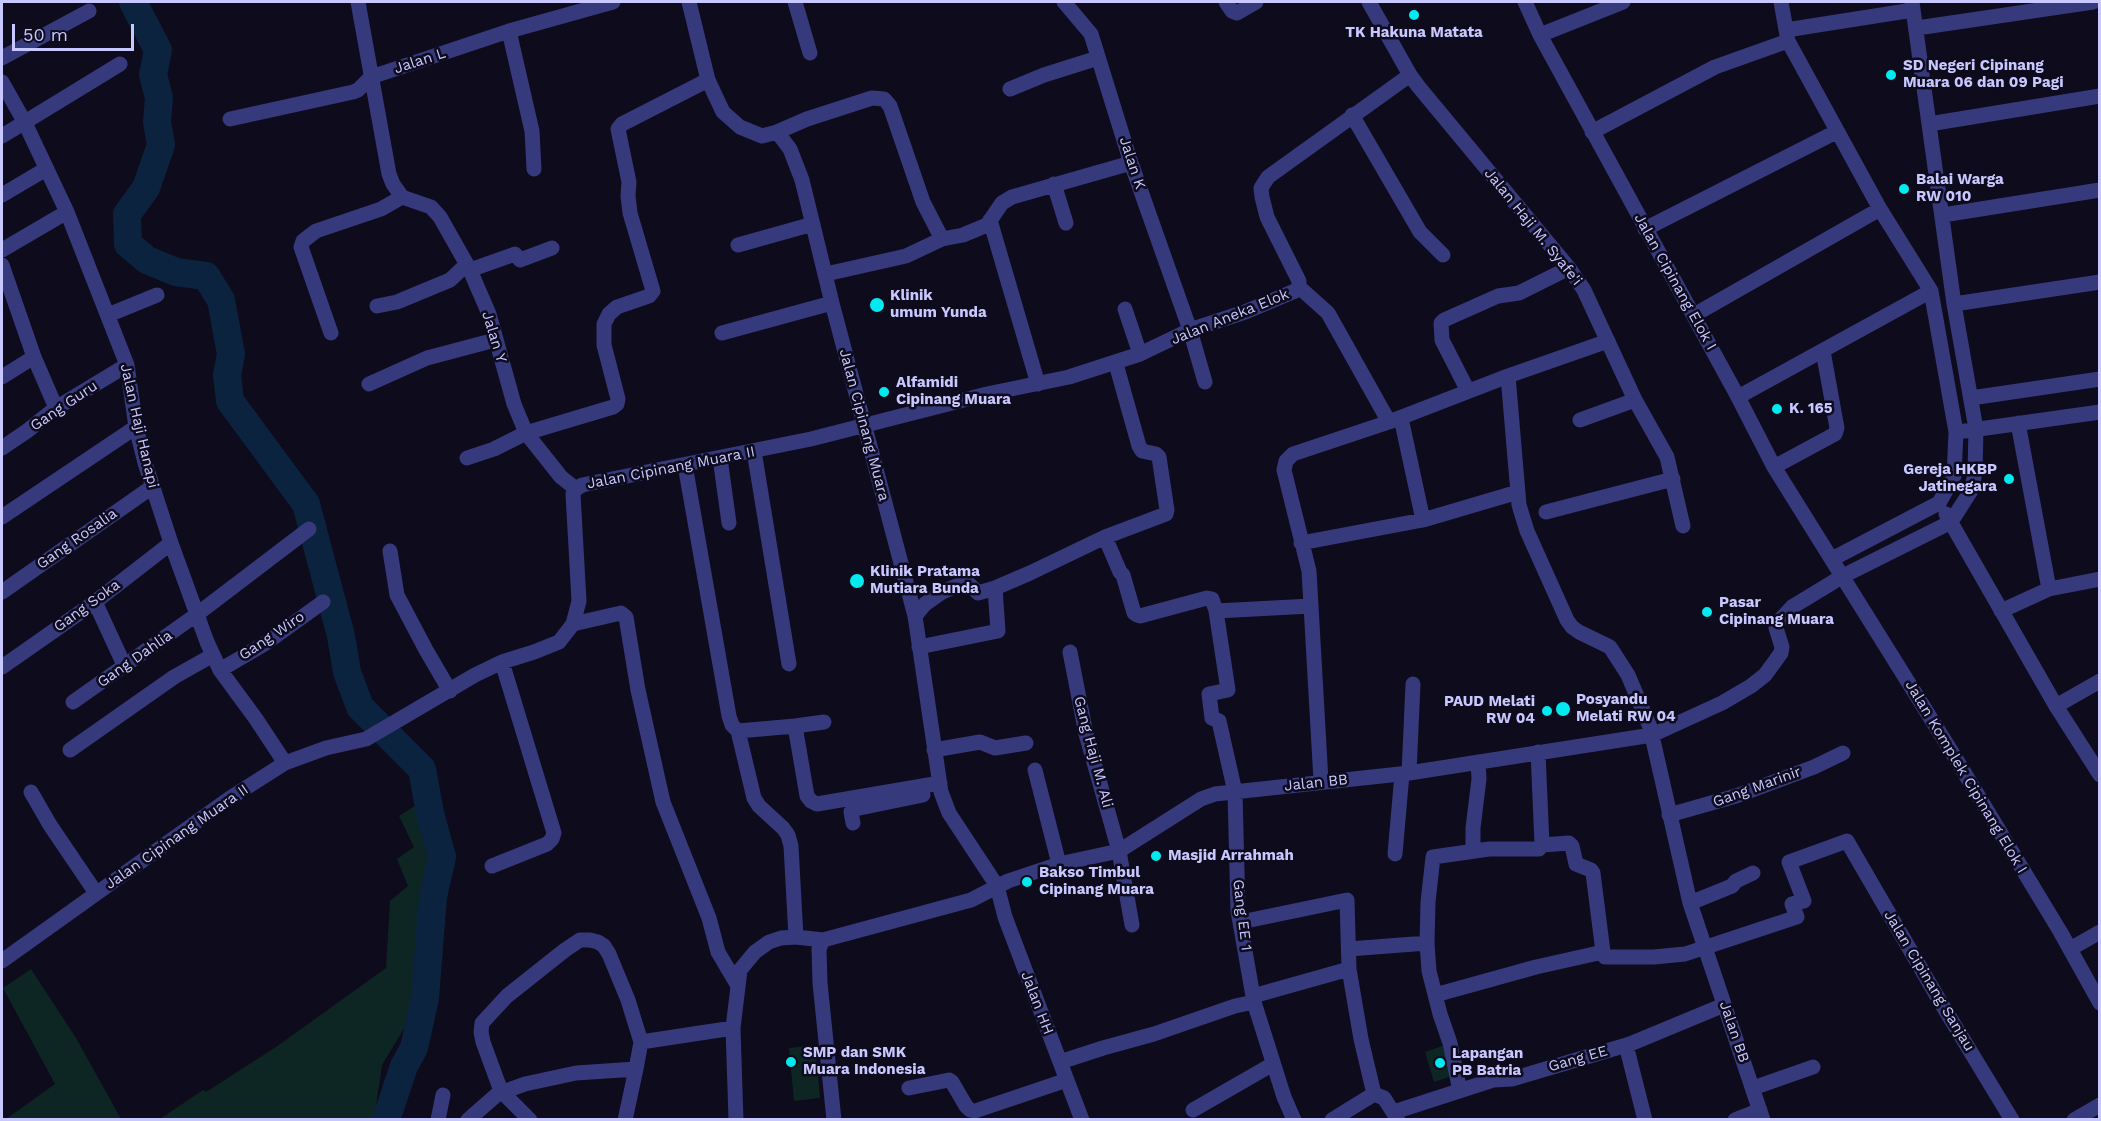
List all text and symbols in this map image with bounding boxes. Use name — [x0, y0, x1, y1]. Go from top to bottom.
marker: TK Hakuna Matata — [1407, 8, 1421, 22]
scale bar — [15, 12, 136, 50]
text: 50 m — [23, 24, 68, 45]
place label: TK Hakuna Matata — [1345, 24, 1483, 42]
street label: Jalan L — [392, 44, 448, 78]
place label: SD Negeri Cipinang Muara 06 dan 09 Pagi — [1903, 57, 2064, 92]
marker: SD Negeri Cipinang Muara 06 dan 09 Pagi — [1884, 68, 1898, 82]
street label: Jalan K — [1115, 135, 1149, 191]
street label: Jalan Haji M. Syafe'i — [1480, 165, 1586, 289]
place label: Balai Warga RW 010 — [1916, 171, 2004, 206]
marker: Balai Warga RW 010 — [1897, 182, 1911, 196]
street label: Jalan Cipinang Elok I — [1630, 211, 1720, 353]
street label: Jalan Aneka Elok — [1168, 285, 1292, 349]
place label: Klinik umum Yunda — [890, 287, 987, 322]
marker: Klinik umum Yunda — [868, 296, 886, 314]
street label: Jalan Y — [478, 309, 510, 365]
street label: Jalan Cipinang Muara — [835, 347, 893, 503]
street label: Jalan Haji Hanapi — [116, 362, 162, 490]
place label: Alfamidi Cipinang Muara — [896, 374, 1011, 409]
street label: Gang Guru — [27, 377, 101, 435]
marker: Alfamidi Cipinang Muara — [877, 385, 891, 399]
place label: K. 165 — [1789, 400, 1832, 418]
marker: K. 165 — [1770, 402, 1784, 416]
street label: Jalan Cipinang Muara II — [585, 443, 757, 493]
place label: Gereja HKBP Jatinegara — [1903, 461, 1997, 496]
marker: Gereja HKBP Jatinegara — [2002, 472, 2016, 486]
street label: Gang Rosalia — [33, 505, 121, 573]
place label: Klinik Pratama Mutiara Bunda — [870, 563, 980, 598]
marker: Klinik Pratama Mutiara Bunda — [848, 572, 866, 590]
street label: Gang Soka — [50, 576, 124, 636]
place label: Pasar Cipinang Muara — [1719, 594, 1834, 629]
marker: Pasar Cipinang Muara — [1700, 605, 1714, 619]
street label: Gang Wiro — [236, 608, 308, 664]
street label: Gang Dahlia — [94, 627, 176, 691]
street label: Jalan Komplek Cipinang Elok I — [1901, 677, 2031, 877]
place label: Posyandu Melati RW 04 — [1576, 691, 1676, 726]
place label: PAUD Melati RW 04 — [1444, 693, 1535, 728]
street label: Gang Haji M. Ali — [1069, 694, 1117, 810]
marker: Posyandu Melati RW 04 — [1554, 700, 1572, 718]
marker: PAUD Melati RW 04 — [1540, 704, 1554, 718]
street label: Gang Marinir — [1710, 763, 1804, 811]
street label: Jalan BB — [1283, 771, 1349, 795]
street label: Jalan Cipinang Muara II — [102, 781, 252, 893]
place label: Masjid Arrahmah — [1168, 847, 1294, 865]
marker: Masjid Arrahmah — [1149, 849, 1163, 863]
place label: Bakso Timbul Cipinang Muara — [1039, 864, 1154, 899]
marker: Bakso Timbul Cipinang Muara — [1020, 875, 1034, 889]
street label: Gang EE 1 — [1229, 878, 1255, 952]
street label: Jalan Cipinang Sanjau — [1880, 907, 1978, 1055]
street label: Jalan HH — [1017, 969, 1057, 1037]
street label: Jalan BB — [1715, 999, 1753, 1065]
street label: Gang EE — [1546, 1042, 1610, 1076]
place label: SMP dan SMK Muara Indonesia — [803, 1044, 925, 1079]
place label: Lapangan PB Batria — [1452, 1045, 1523, 1080]
marker: SMP dan SMK Muara Indonesia — [784, 1055, 798, 1069]
marker: Lapangan PB Batria — [1433, 1056, 1447, 1070]

